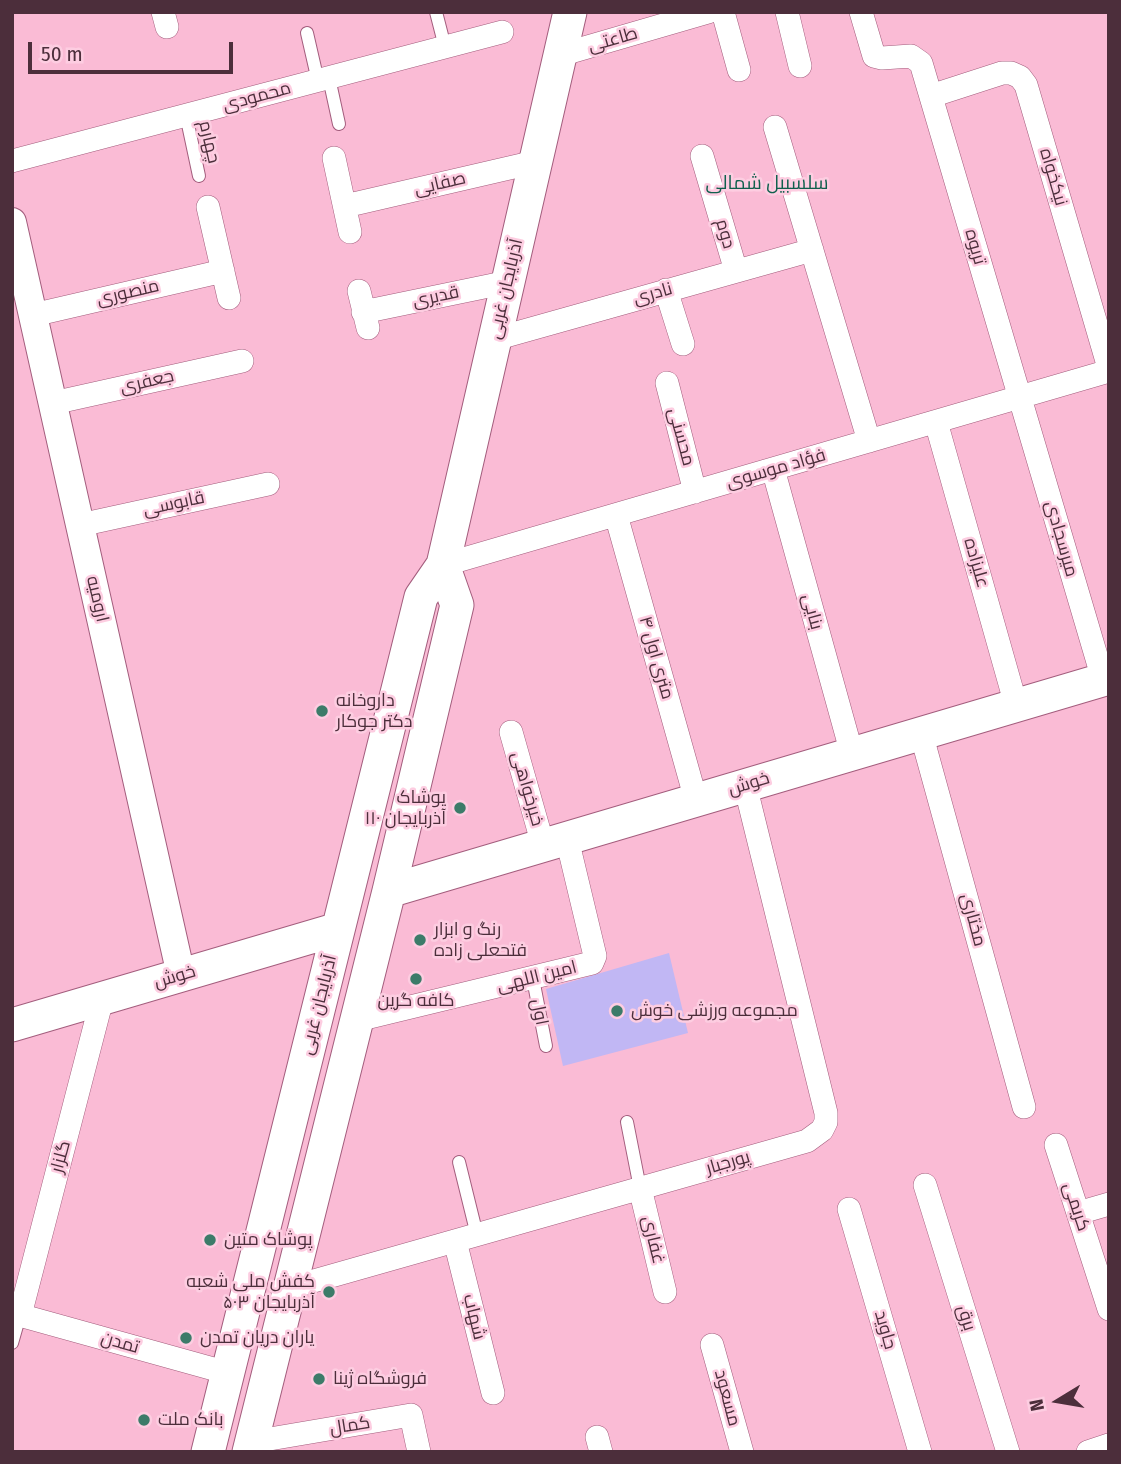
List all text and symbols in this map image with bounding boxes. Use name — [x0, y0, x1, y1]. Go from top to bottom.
street label: طاعتی — [586, 23, 640, 57]
scale bar — [32, 28, 236, 72]
text: 50 m — [41, 41, 83, 67]
street label: محمودی — [221, 78, 293, 116]
street label: چهارم — [194, 119, 224, 165]
street label: نیکخواه — [1035, 146, 1071, 208]
street label: صفایی — [412, 168, 468, 200]
district label: سلسبیل شمالی — [706, 173, 828, 195]
street label: دوم — [711, 217, 739, 251]
street label: تریوه — [960, 227, 990, 267]
street label: آذربایجان غربی — [484, 237, 528, 341]
street label: منصوری — [95, 275, 161, 311]
street label: نادری — [631, 278, 675, 310]
street label: قدیری — [411, 282, 461, 312]
street label: جعفری — [118, 365, 176, 399]
street label: محسنی — [663, 406, 699, 468]
street label: فؤاد موسوی — [724, 444, 828, 494]
street label: قابوسی — [141, 487, 207, 521]
street label: میرسجادی — [1040, 498, 1082, 580]
street label: علیزاده — [959, 536, 993, 590]
street label: ارومیه — [81, 574, 113, 624]
street label: بنایی — [797, 592, 827, 632]
street label: ۴ متری اول — [634, 614, 678, 702]
place label: داروخانه دکتر جوکار — [336, 690, 413, 732]
marker: داروخانه دکتر جوکار — [314, 703, 330, 719]
street label: خیرخواهی — [506, 749, 548, 829]
street label: خوش — [726, 768, 772, 800]
place label: پوشاک آذربایجان ۱۱۰ — [365, 787, 446, 830]
marker: پوشاک آذربایجان ۱۱۰ — [452, 800, 468, 816]
street label: مختاری — [956, 891, 990, 949]
place label: رنگ و ابزار فتحعلی زاده — [434, 919, 527, 962]
marker: رنگ و ابزار فتحعلی زاده — [412, 932, 428, 948]
street label: آذربایجان غربی — [296, 953, 342, 1057]
street label: امین اللهی — [495, 957, 579, 997]
street label: خوش — [152, 961, 198, 993]
marker: کافه گرین — [408, 971, 424, 987]
place label: کافه گرین — [377, 990, 455, 1012]
street label: اول — [526, 997, 552, 1027]
place label: مجموعه ورزشی خوش — [631, 1000, 798, 1022]
marker: مجموعه ورزشی خوش — [609, 1003, 625, 1019]
street label: گلزار — [46, 1138, 76, 1176]
street label: پورجبار — [703, 1146, 753, 1180]
street label: کریمی — [1058, 1180, 1094, 1234]
street label: غفاری — [637, 1214, 669, 1266]
place label: پوشاک متین — [224, 1229, 312, 1251]
marker: پوشاک متین — [202, 1232, 218, 1248]
place label: کفش ملی شعبه ۵۰۳ آذربایجان — [186, 1271, 315, 1314]
marker: کفش ملی شعبه ۵۰۳ آذربایجان — [321, 1284, 337, 1300]
street label: شهاب — [458, 1292, 490, 1342]
street label: برق — [952, 1303, 980, 1333]
street label: جاوید — [869, 1308, 901, 1352]
street label: تمدن — [98, 1327, 142, 1359]
place label: یاران دریان تمدن — [200, 1327, 314, 1349]
marker: یاران دریان تمدن — [178, 1330, 194, 1346]
north arrow — [1023, 1366, 1093, 1436]
street label: مسعود — [709, 1367, 745, 1429]
place label: فروشگاه ژینا — [333, 1368, 427, 1390]
marker: فروشگاه ژینا — [311, 1371, 327, 1387]
text: N — [1025, 1397, 1049, 1413]
place label: بانک ملت — [158, 1409, 224, 1431]
marker: بانک ملت — [136, 1412, 152, 1428]
street label: کمال — [328, 1412, 372, 1440]

